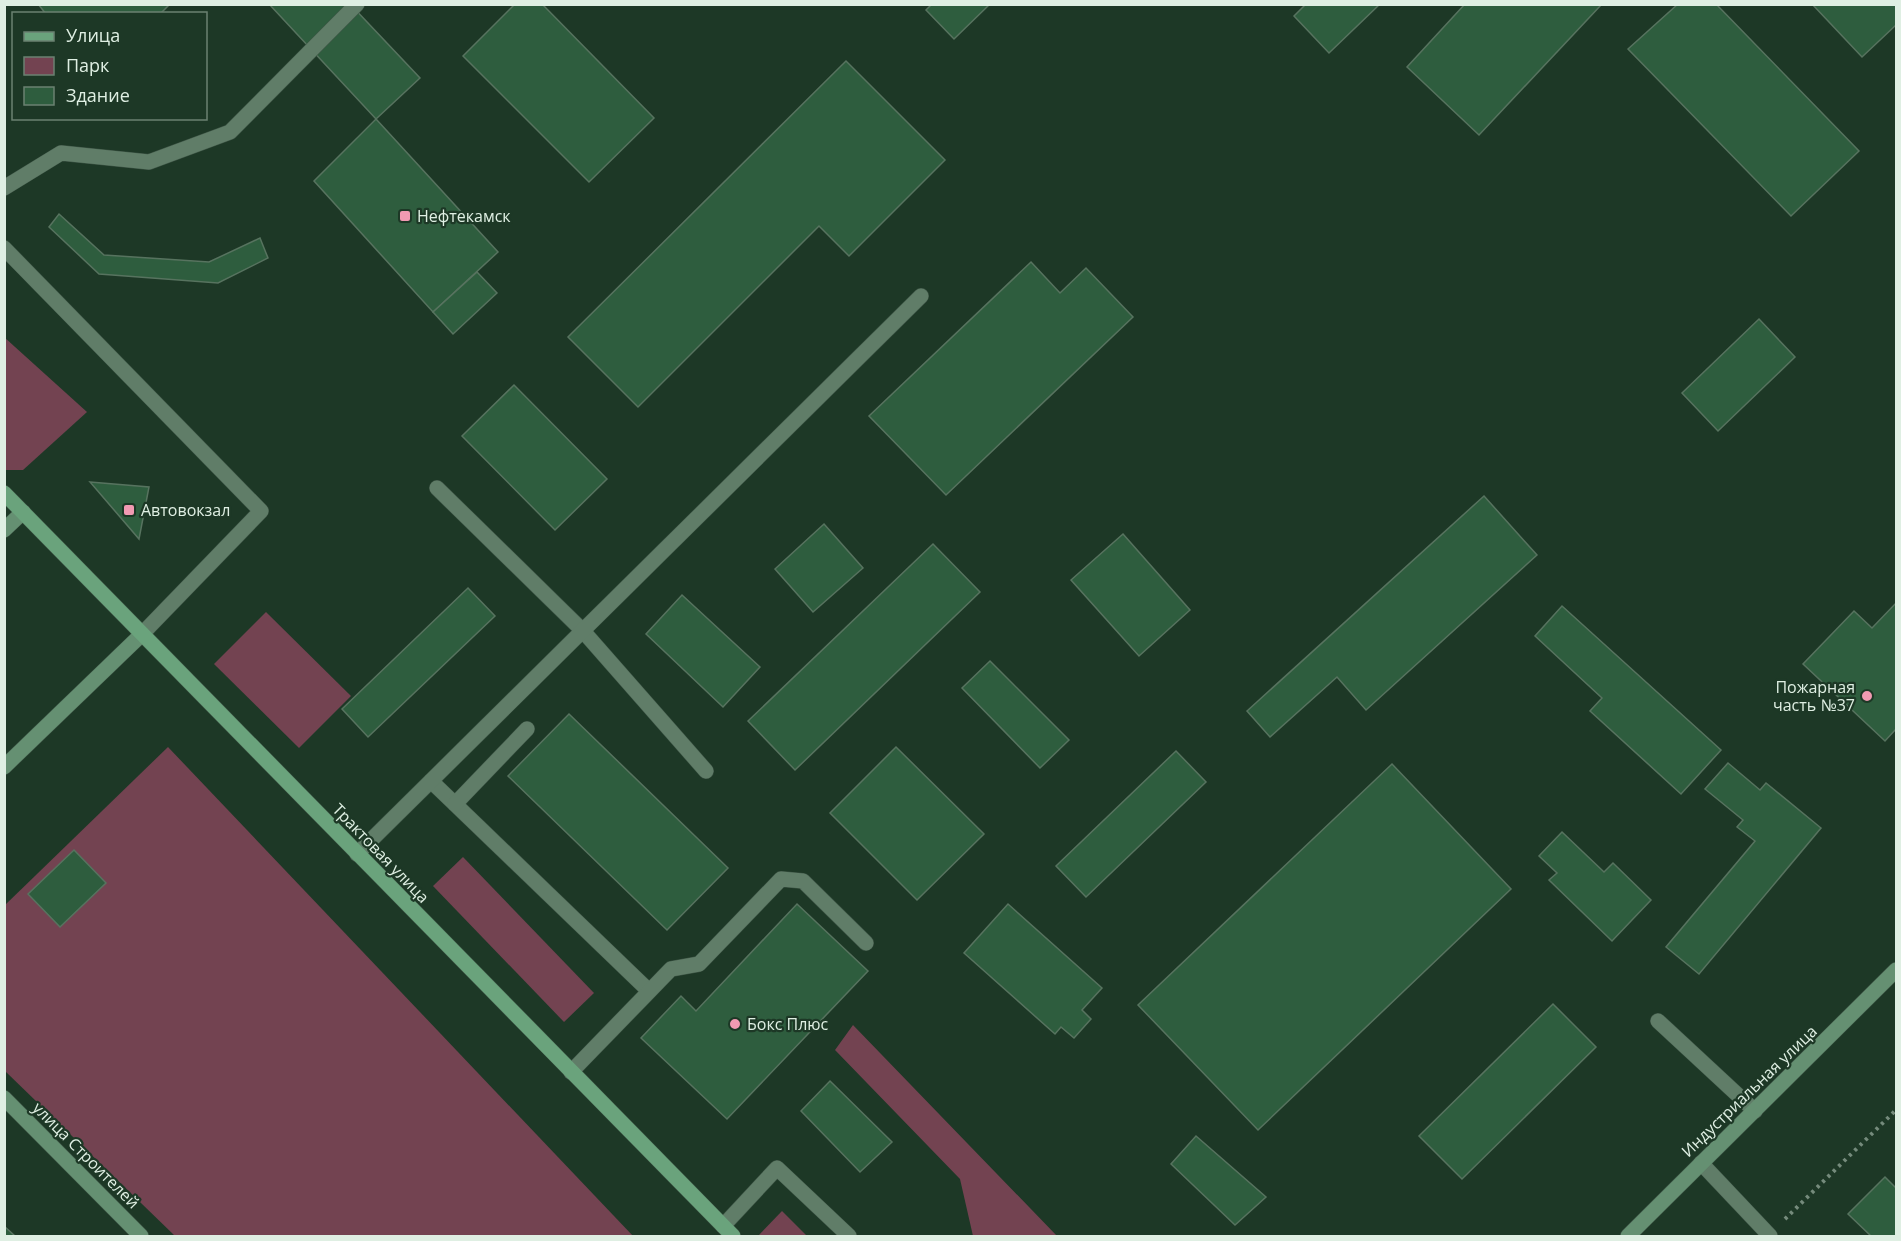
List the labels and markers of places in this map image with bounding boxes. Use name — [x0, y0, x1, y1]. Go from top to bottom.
place label: Нефтекамск — [417, 205, 511, 227]
marker: Нефтекамск — [398, 209, 412, 223]
place label: Автовокзал — [141, 499, 230, 521]
marker: Автовокзал — [122, 503, 136, 517]
place label: Пожарная часть №37 — [1773, 676, 1855, 716]
marker: Пожарная часть №37 — [1860, 689, 1874, 703]
place label: Бокс Плюс — [747, 1013, 829, 1035]
marker: Бокс Плюс — [728, 1017, 742, 1031]

